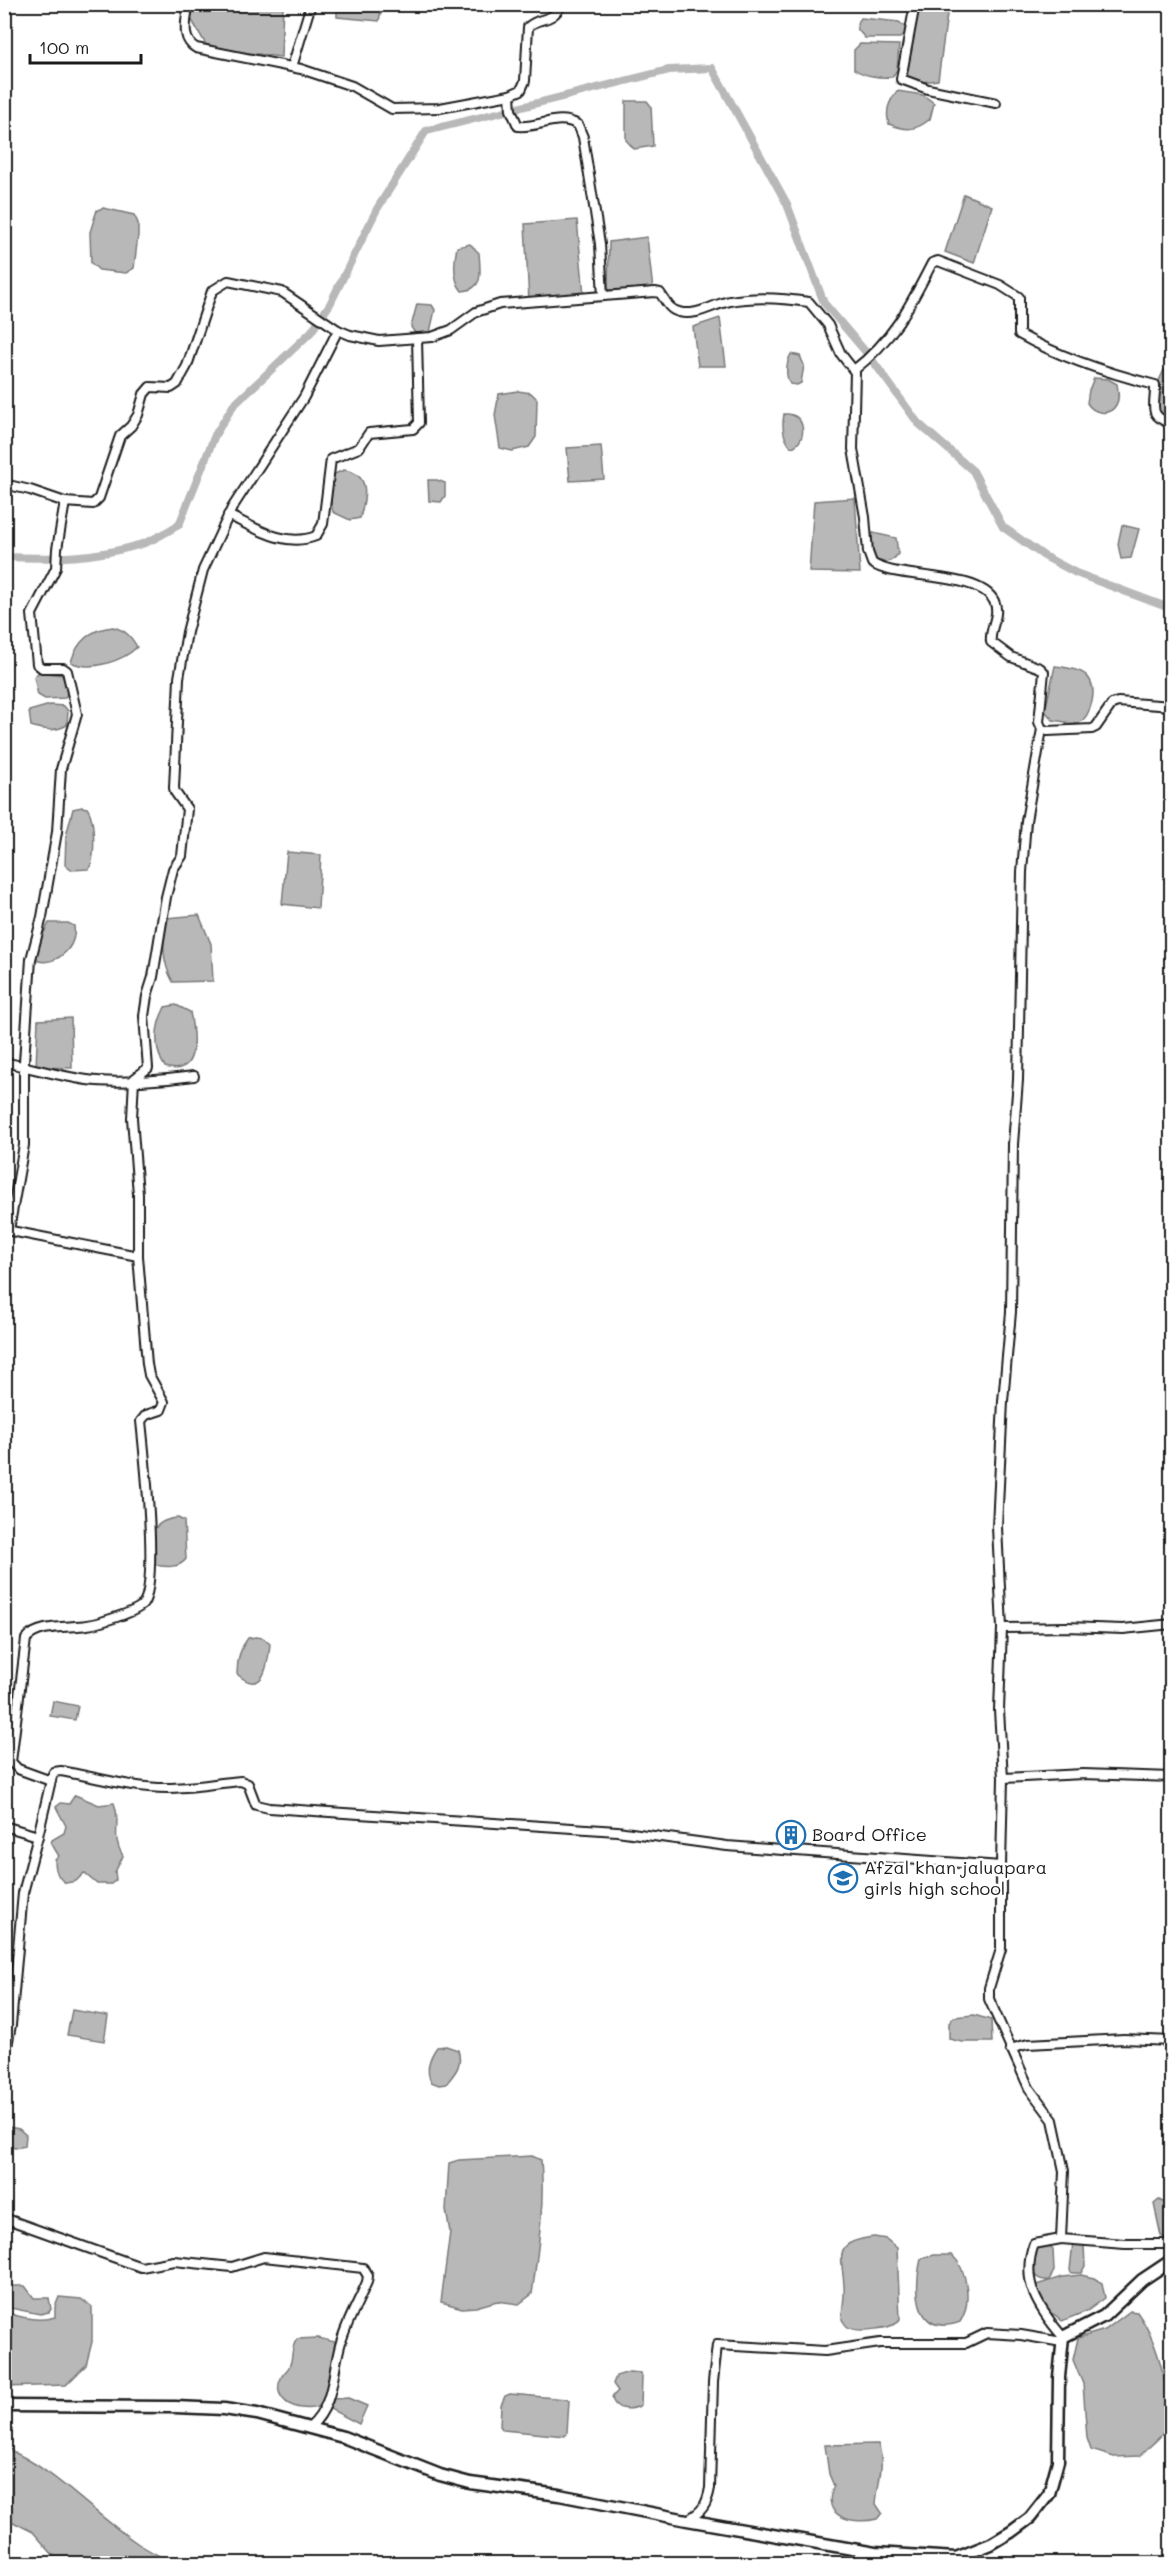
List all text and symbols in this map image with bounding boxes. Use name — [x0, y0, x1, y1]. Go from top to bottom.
scale bar — [30, 27, 141, 65]
text: 100 m — [39, 35, 89, 59]
building icon: Board Office — [775, 1819, 807, 1851]
place label: Board Office — [812, 1822, 927, 1846]
place label: Afzal khan jaluapara girls high school — [864, 1855, 1047, 1900]
school or university icon: Afzal khan jaluapara girls high school — [827, 1862, 859, 1894]

